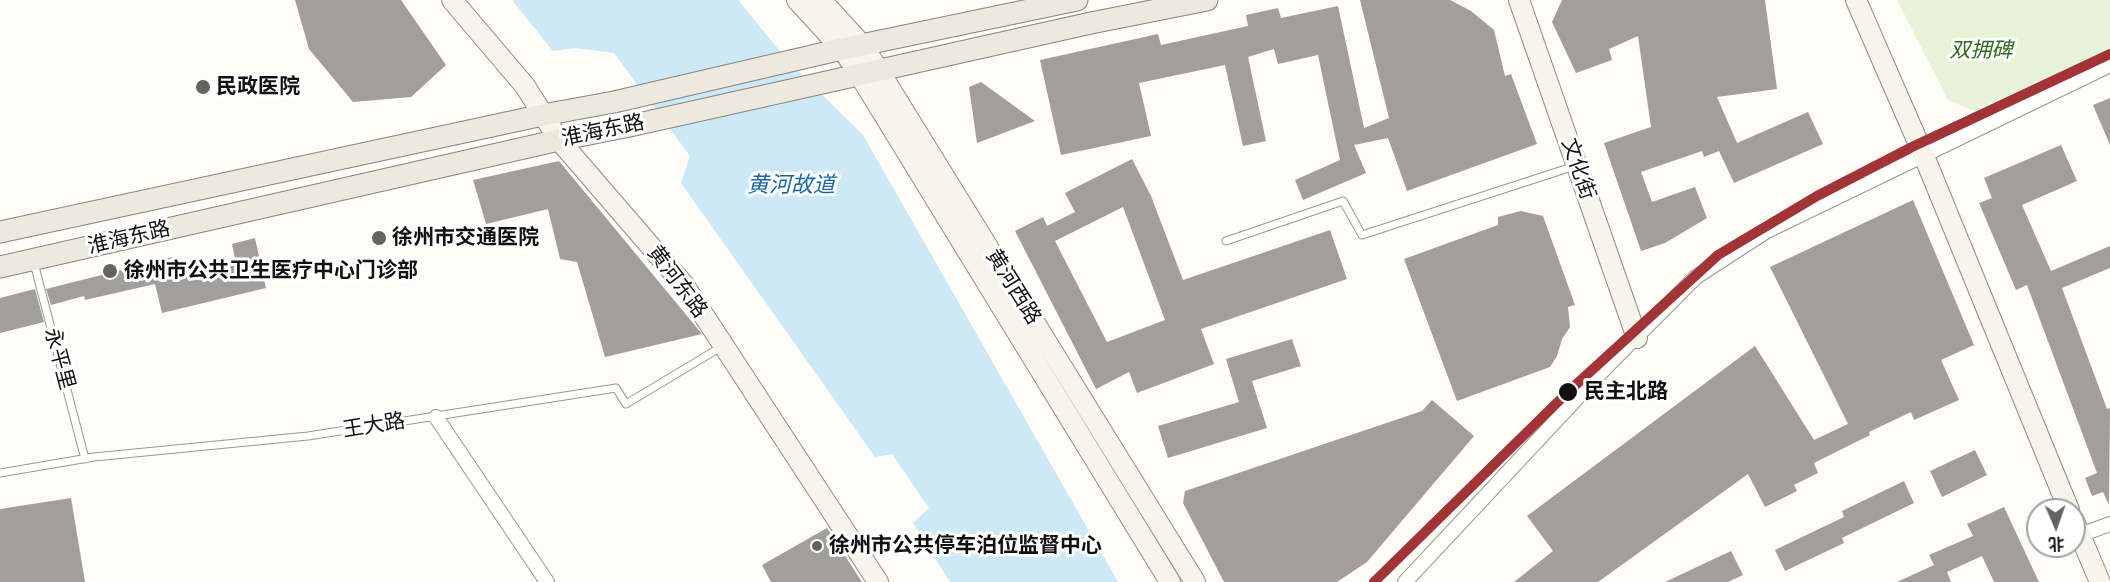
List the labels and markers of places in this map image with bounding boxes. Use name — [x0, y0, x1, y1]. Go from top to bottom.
place label: 民政医院 — [216, 74, 300, 100]
marker: 民政医院 — [194, 78, 212, 96]
place label: 徐州市交通医院 — [392, 225, 539, 251]
marker: 徐州市交通医院 — [370, 229, 388, 247]
place label: 徐州市公共卫生医疗中心门诊部 — [124, 258, 418, 284]
marker: 徐州市公共卫生医疗中心门诊部 — [101, 262, 119, 280]
place label: 民主北路 — [1584, 379, 1668, 405]
marker: 民主北路 — [1557, 381, 1579, 403]
place label: 徐州市公共停车泊位监督中心 — [829, 533, 1102, 559]
marker: 徐州市公共停车泊位监督中心 — [810, 539, 824, 553]

